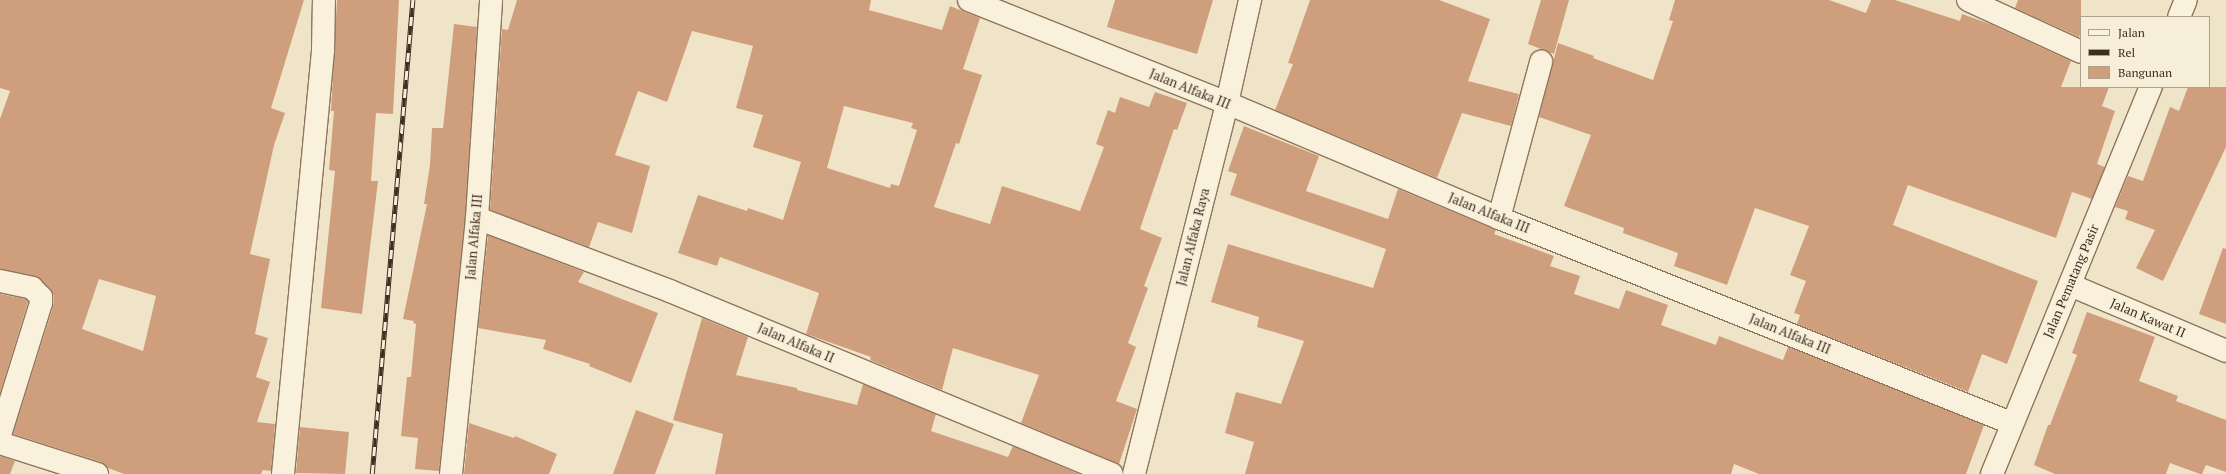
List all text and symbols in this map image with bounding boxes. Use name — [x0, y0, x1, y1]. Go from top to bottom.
legend — [2080, 16, 2210, 88]
text: Jalan — [2118, 25, 2145, 40]
text: Rel — [2118, 45, 2135, 60]
text: Bangunan — [2118, 65, 2172, 80]
street label: Jalan Alfaka III — [1147, 66, 1233, 112]
street label: Jalan Alfaka Raya — [1173, 186, 1213, 288]
street label: Jalan Alfaka III — [1446, 190, 1532, 236]
street label: Jalan Alfaka III — [462, 193, 486, 281]
street label: Jalan Pematang Pasir — [2040, 222, 2102, 340]
street label: Jalan Kawat II — [2108, 295, 2188, 341]
street label: Jalan Alfaka III — [1747, 311, 1833, 357]
street label: Jalan Alfaka II — [755, 320, 837, 366]

